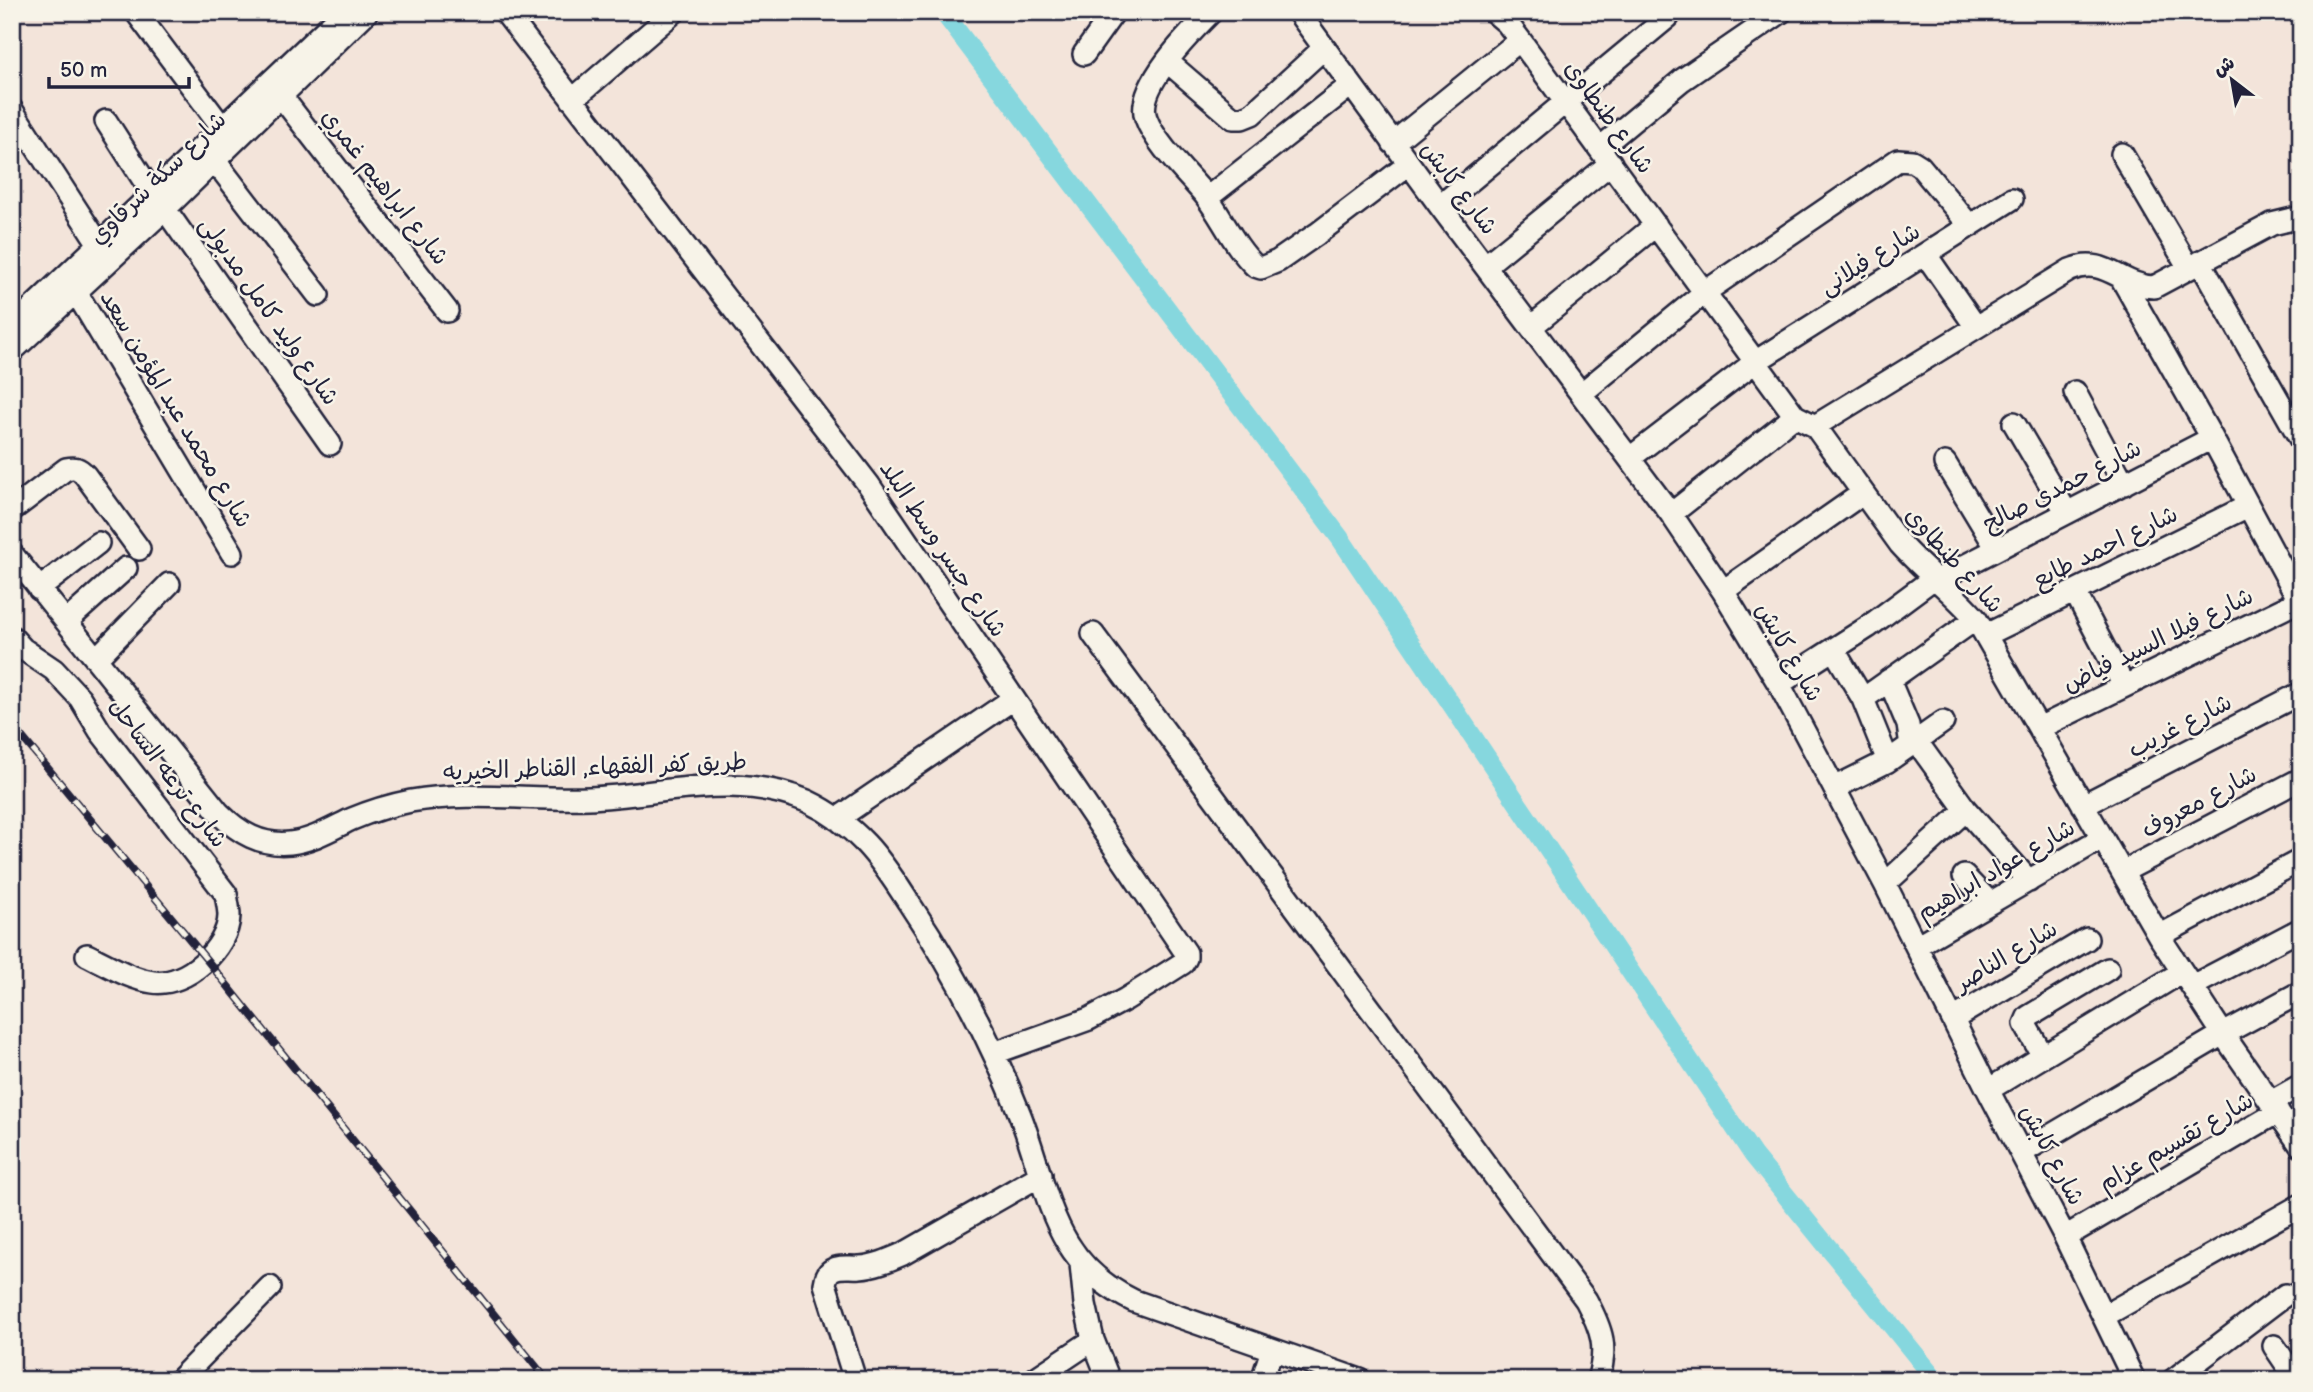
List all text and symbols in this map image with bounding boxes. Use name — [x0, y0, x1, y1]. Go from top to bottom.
scale bar — [49, 46, 189, 90]
north arrow — [2198, 46, 2268, 116]
text: ش — [2209, 51, 2239, 82]
street label: شارع طنطاوى — [1557, 55, 1660, 181]
text: 50 m — [60, 58, 107, 83]
street label: شارع ابراهيم غمري — [313, 103, 455, 273]
street label: شارع سكة شرقاوي — [83, 105, 234, 252]
street label: شارع كابش — [1413, 135, 1504, 242]
street label: شارع وليد كامل مدبولى — [191, 211, 345, 412]
street label: شارع فيلانى — [1814, 217, 1927, 303]
street label: شارع محمد عبد المؤمن سعد — [92, 285, 259, 534]
street label: شارع حمدى صالح — [1978, 433, 2147, 540]
street label: شارع جسر وسط البلد — [871, 455, 1013, 644]
street label: شارع احمد طايع — [2028, 499, 2183, 597]
street label: شارع طنطاوى — [1897, 501, 2009, 621]
street label: شارع فيلا السيد فياض — [2058, 581, 2259, 701]
street label: شارع كابش — [1747, 597, 1829, 708]
street label: شارع غريب — [2123, 688, 2238, 766]
street label: شارع ترعه الساحل — [101, 693, 234, 855]
street label: طريق كفر الفقهاء, القناطر الخيريه — [442, 747, 748, 787]
street label: شارع معروف — [2136, 760, 2263, 846]
street label: شارع عواد ابراهيم — [1912, 813, 2082, 930]
street label: شارع الناصر — [1948, 914, 2064, 1001]
street label: شارع تقسيم عزام — [2093, 1086, 2260, 1201]
street label: شارع كابش — [2012, 1100, 2091, 1211]

